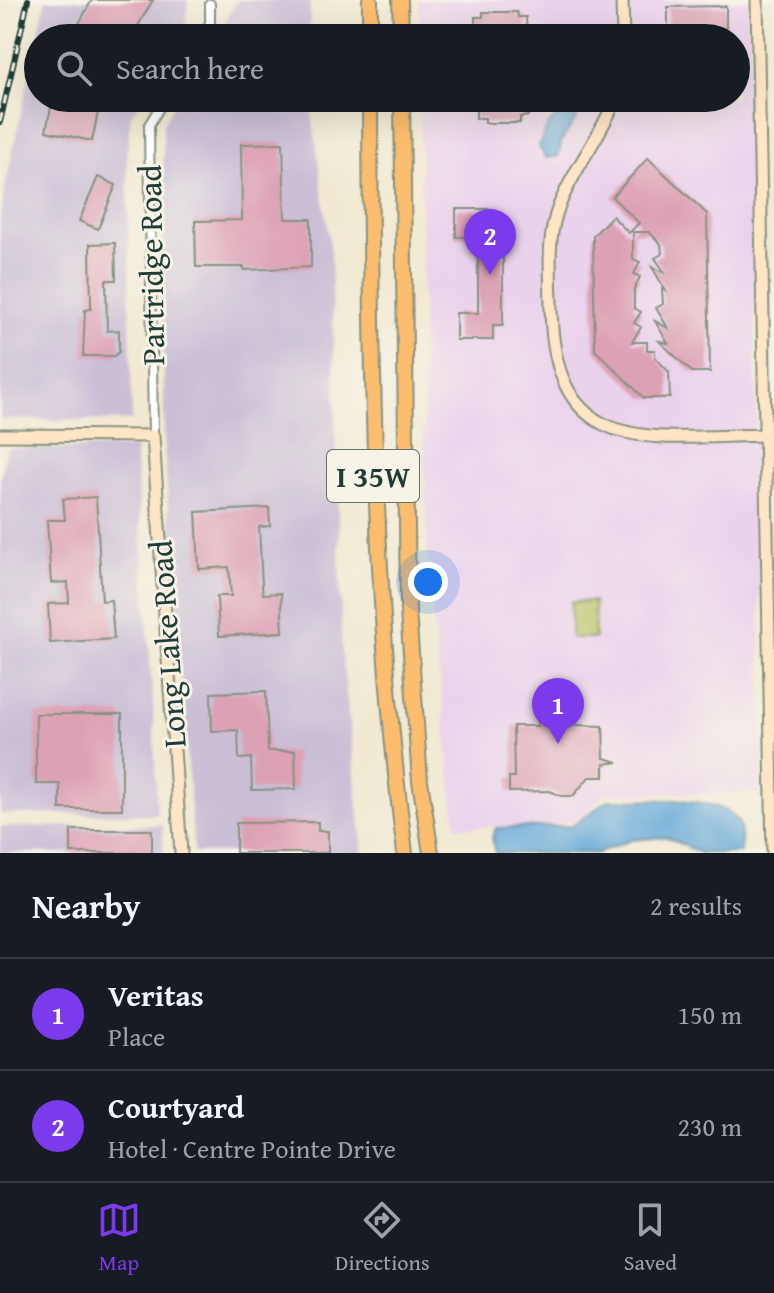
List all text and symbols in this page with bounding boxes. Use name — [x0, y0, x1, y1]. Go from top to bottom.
search box — [24, 24, 750, 112]
icon: search — [52, 46, 96, 90]
text: Search here — [116, 46, 264, 90]
street label: Partridge Road — [126, 164, 176, 366]
pin: 2 — [464, 209, 516, 275]
road number: I 35W — [327, 450, 419, 502]
street label: Long Lake Road — [136, 539, 198, 749]
your location — [408, 562, 448, 602]
pin: 1 — [532, 678, 584, 744]
text: Nearby — [32, 881, 141, 930]
text: 2 results — [650, 886, 742, 925]
text: Veritas — [108, 973, 204, 1017]
text: 1 — [51, 995, 65, 1034]
text: 150 m — [677, 995, 742, 1034]
text: Place — [108, 1017, 165, 1056]
text: Courtyard — [108, 1085, 244, 1129]
text: 2 — [51, 1107, 65, 1146]
text: 230 m — [677, 1107, 742, 1146]
text: Hotel · Centre Pointe Drive — [108, 1129, 396, 1168]
tab: Map — [97, 1198, 141, 1278]
tab: Directions — [335, 1198, 430, 1278]
tab: Saved — [624, 1198, 677, 1278]

